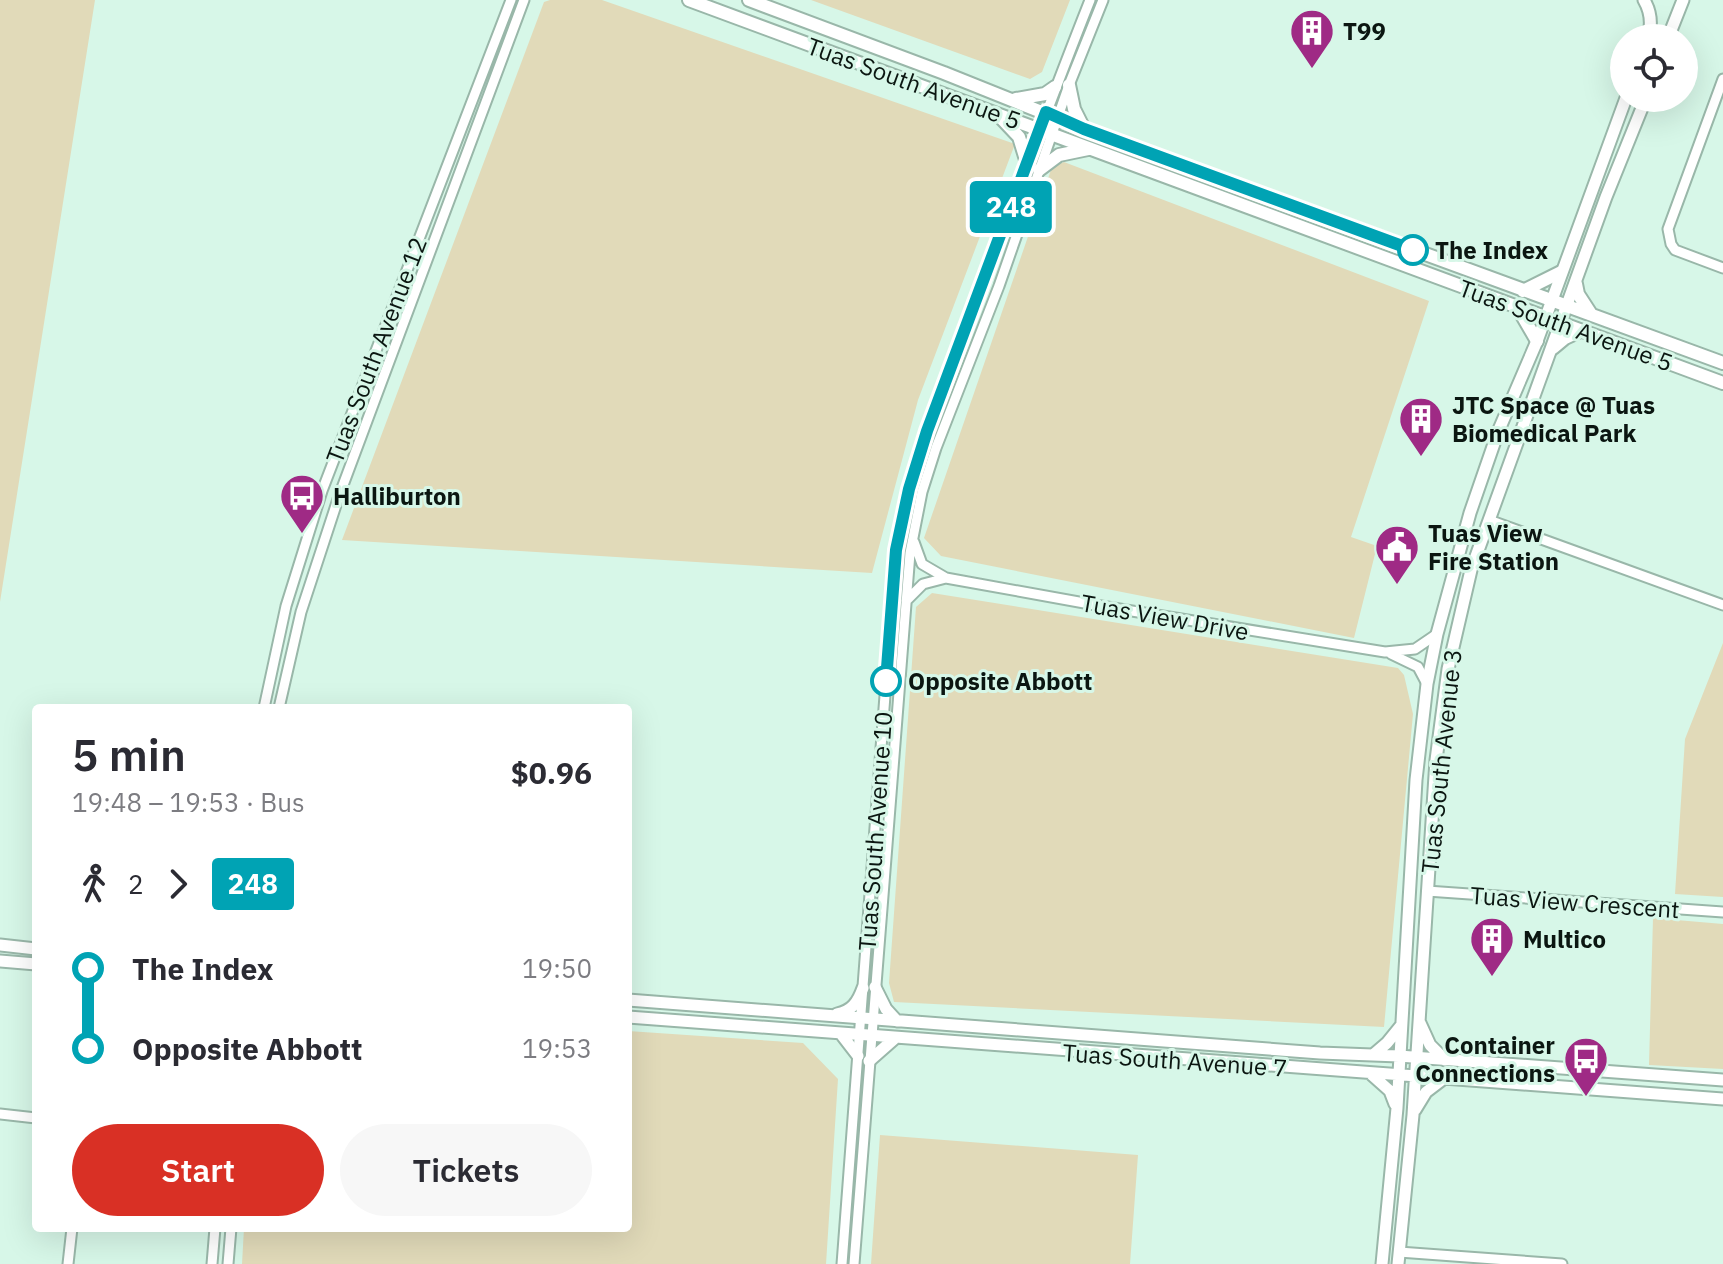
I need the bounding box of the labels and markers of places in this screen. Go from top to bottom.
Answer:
building icon: T99 [1288,7,1336,70]
place label: T99 [1343,15,1386,47]
place label: The Index [1435,234,1549,266]
marker: The Index [1398,235,1428,265]
place label: JTC Space @ Tuas Biomedical Park [1452,389,1655,449]
building icon: JTC Space @ Tuas Biomedical Park [1397,395,1445,458]
bus stop icon: Halliburton [278,472,326,535]
place label: Halliburton [333,480,461,512]
place label: Tuas View Fire Station [1428,517,1559,577]
public building icon: Tuas View Fire Station [1373,523,1421,586]
place label: Opposite Abbott [908,665,1092,697]
marker: Opposite Abbott [871,666,901,696]
building icon: Multico [1468,915,1516,978]
place label: Multico [1523,923,1606,955]
place label: Container Connections [1415,1029,1555,1089]
bus stop icon: Container Connections [1562,1035,1610,1098]

